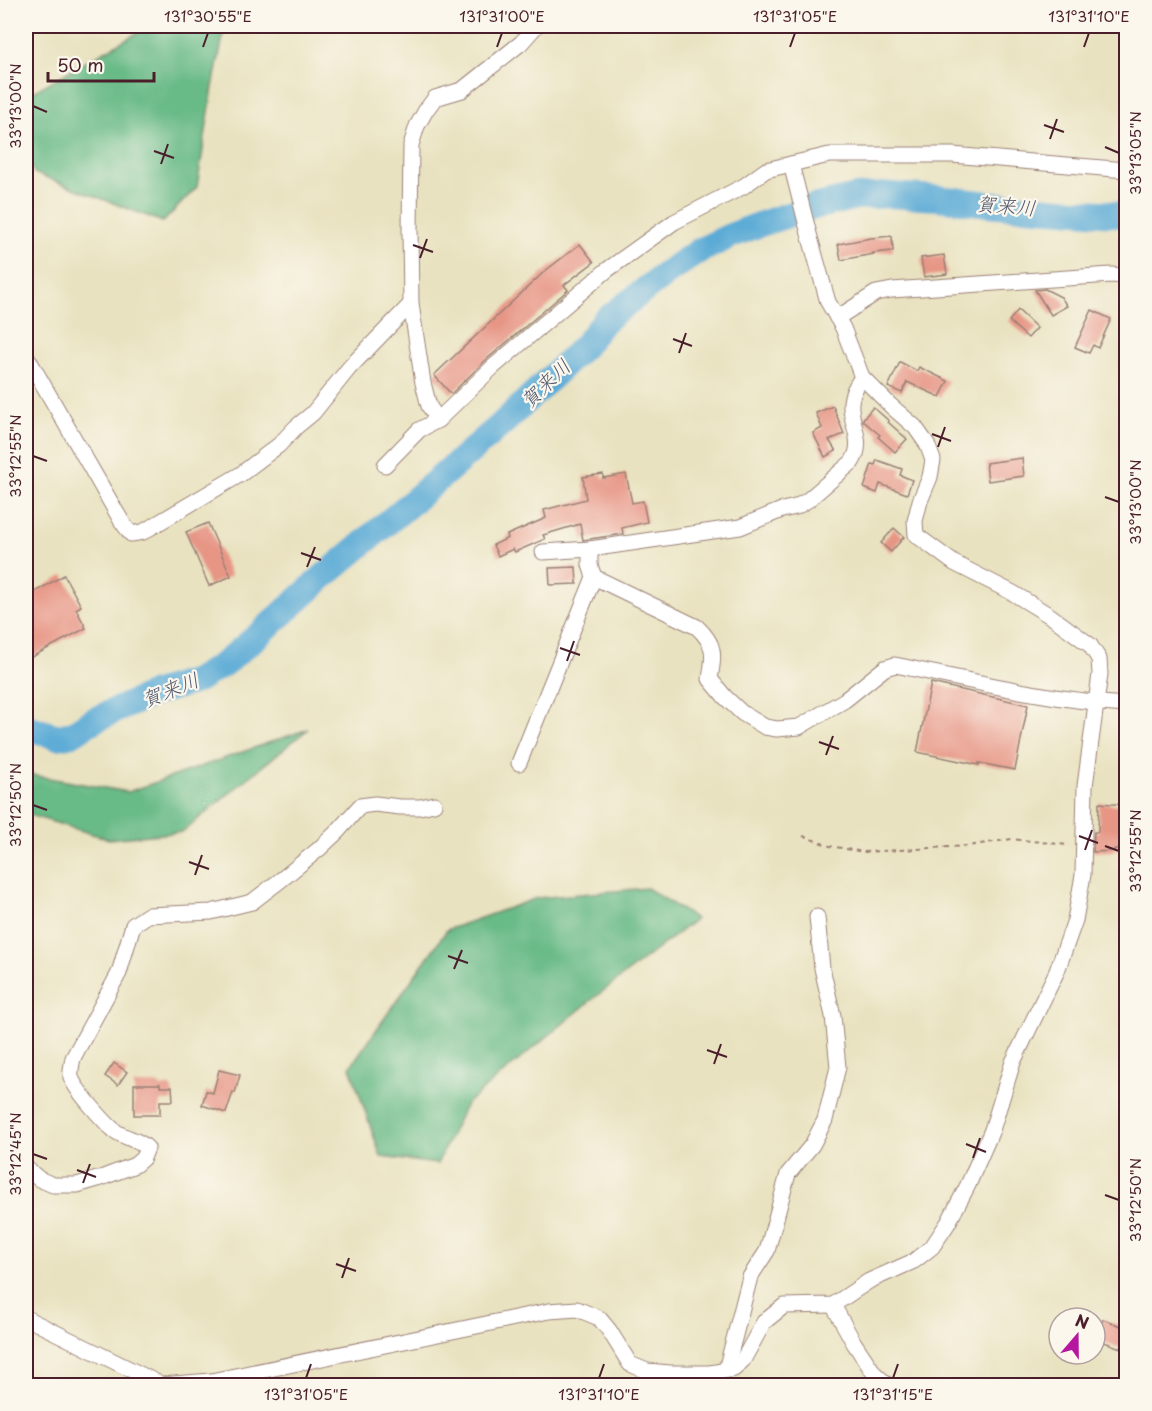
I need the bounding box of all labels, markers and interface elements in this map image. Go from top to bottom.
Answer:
text: 131°30'55"E [164,4,252,27]
text: 131°31'00"E [459,4,545,27]
text: 131°31'05"E [753,4,837,27]
text: 131°31'10"E [1048,4,1130,27]
scale bar [48,45,154,83]
text: 50 m [57,51,104,78]
text: 33°13'00"N [3,63,26,149]
text: 33°13'05"N [1123,111,1146,195]
water label: 賀来川 [975,187,1037,223]
water label: 賀来川 [513,351,577,415]
text: 33°12'55"N [3,414,26,498]
text: 33°13'00"N [1123,459,1146,545]
water label: 賀来川 [137,664,203,714]
text: 33°12'50"N [3,763,26,847]
text: 33°12'55"N [1123,809,1146,893]
text: 33°12'45"N [3,1112,26,1196]
text: 33°12'50"N [1123,1158,1146,1242]
north arrow [1047,1306,1107,1366]
text: N [1072,1308,1093,1334]
text: 131°31'05"E [264,1382,348,1405]
text: 131°31'10"E [558,1382,640,1405]
text: 131°31'15"E [853,1382,933,1405]

